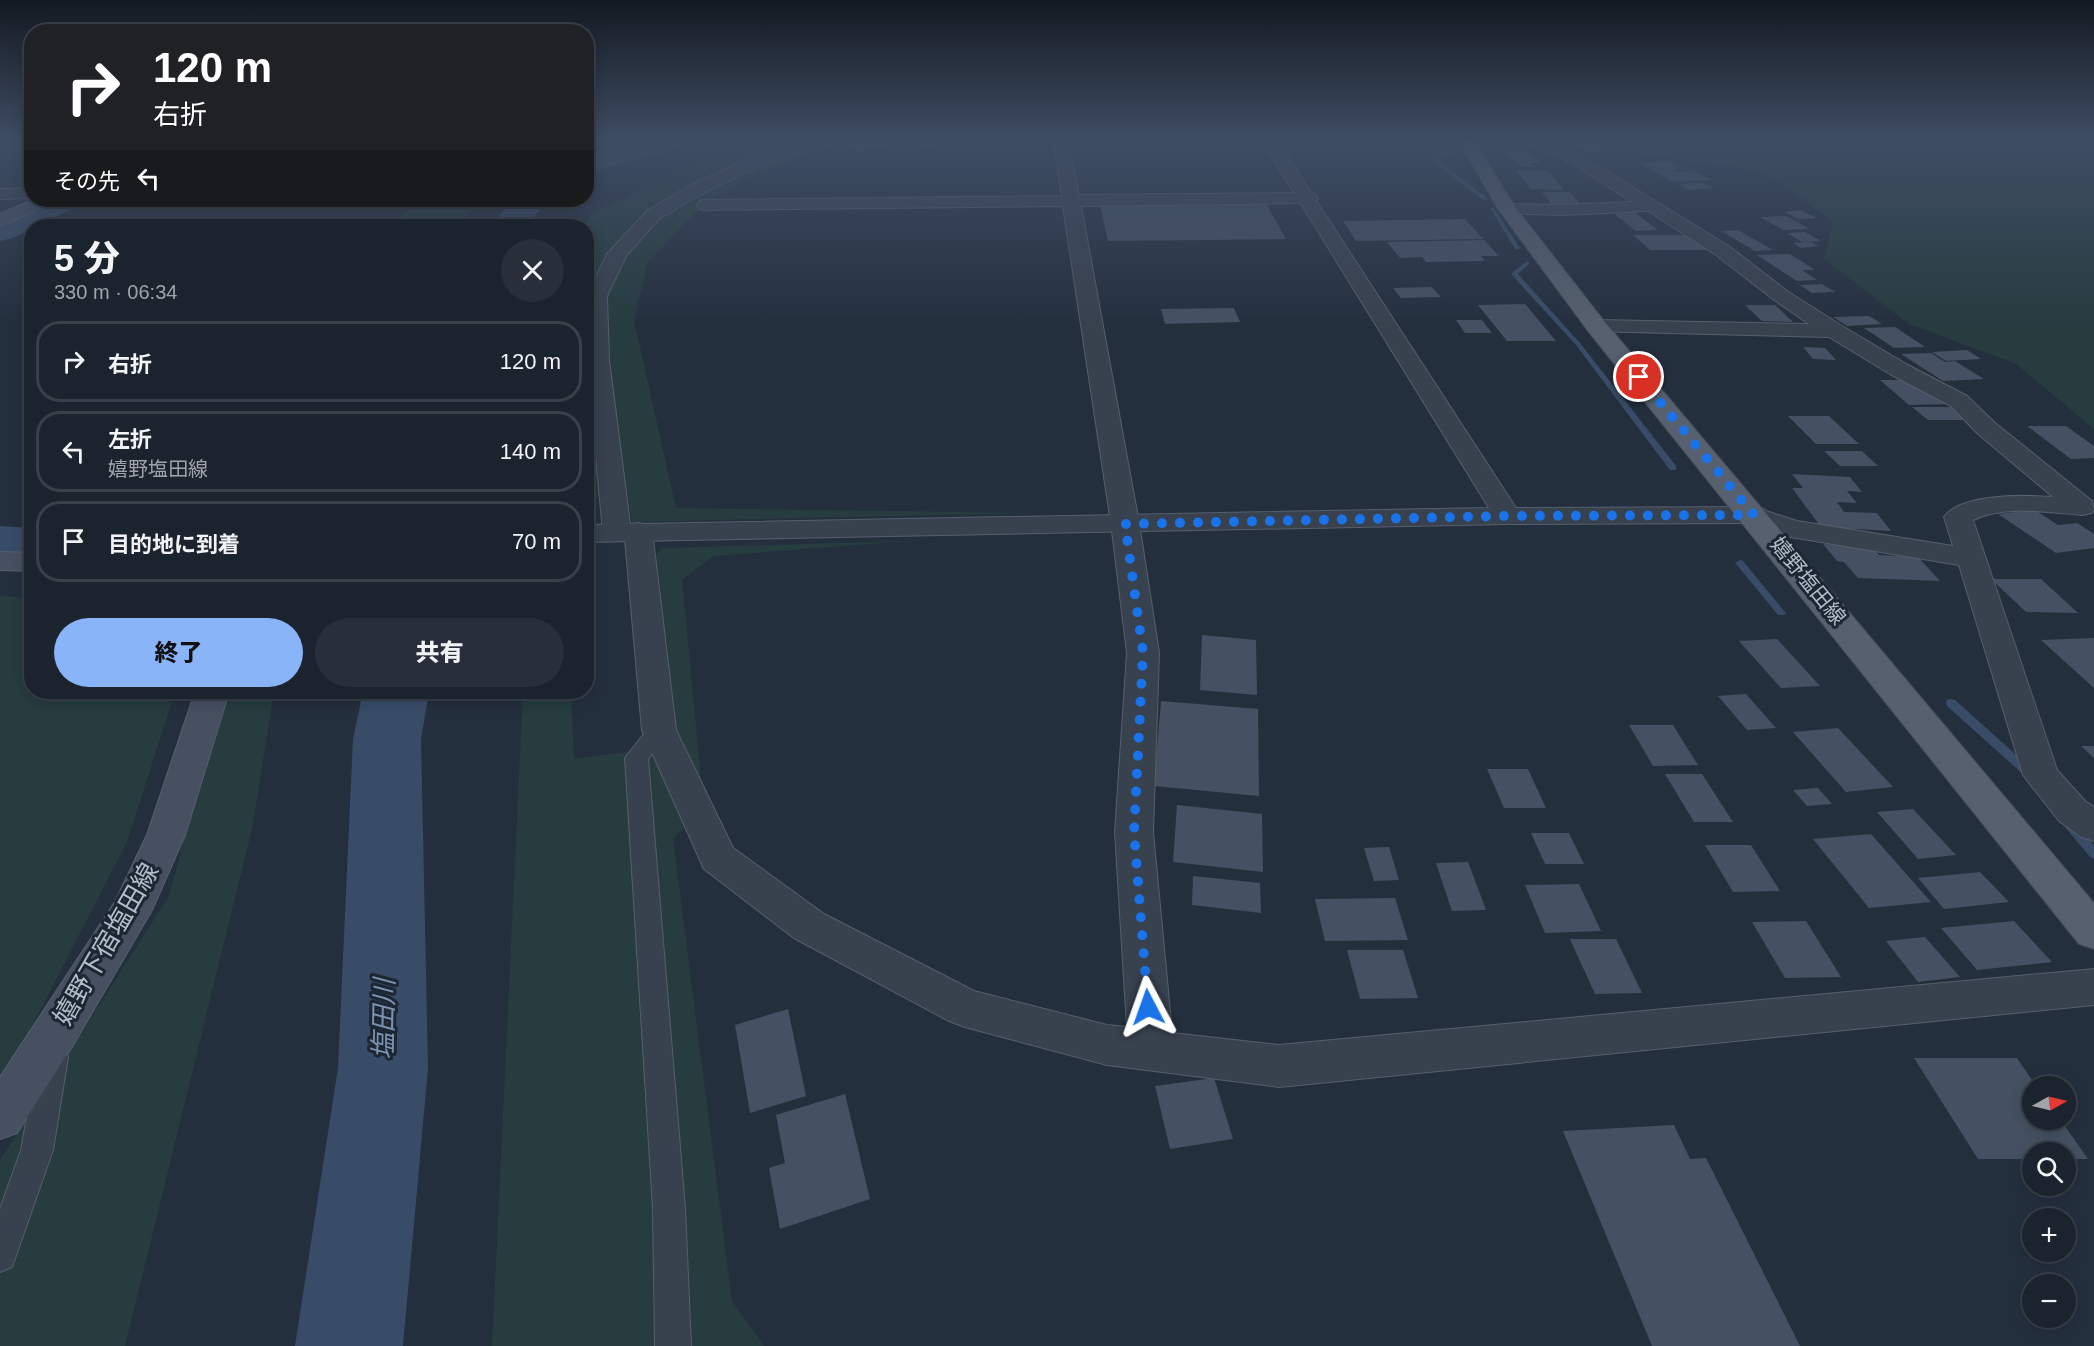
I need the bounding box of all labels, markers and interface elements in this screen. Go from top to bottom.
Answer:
text: 120 m [153,44,272,91]
icon: right [54,48,132,126]
text: 右折 [153,100,207,130]
icon: left [132,162,165,195]
text: その先 [54,169,120,194]
text: 5 分 [54,238,120,279]
button: close [501,239,564,302]
text: 330 m · 06:34 [54,281,177,303]
icon: right [57,345,90,378]
text: 120 m [500,349,561,374]
pin [1613,351,1664,402]
text: 右折 [108,352,152,377]
icon: arrive [1622,360,1655,393]
text: 左折 [108,427,152,452]
icon: left [57,435,90,468]
text: 140 m [500,439,561,464]
text: 嬉野塩田線 [108,458,208,480]
icon: arrive [57,525,90,558]
text: 70 m [512,529,561,554]
text: 目的地に到着 [108,532,240,557]
street label: 嬉野塩田線 [1766,533,1850,629]
button: 終了 [54,618,303,687]
button: 共有 [315,618,564,687]
street label: 嬉野下宿塩田線 [48,858,164,1030]
water label: 塩田川 [368,975,400,1060]
position arrow [1116,975,1180,1039]
north arrow [2022,1076,2076,1130]
map controls [2022,1076,2076,1328]
button: search [2022,1142,2076,1196]
button: + [2022,1208,2076,1262]
button: − [2022,1274,2076,1328]

